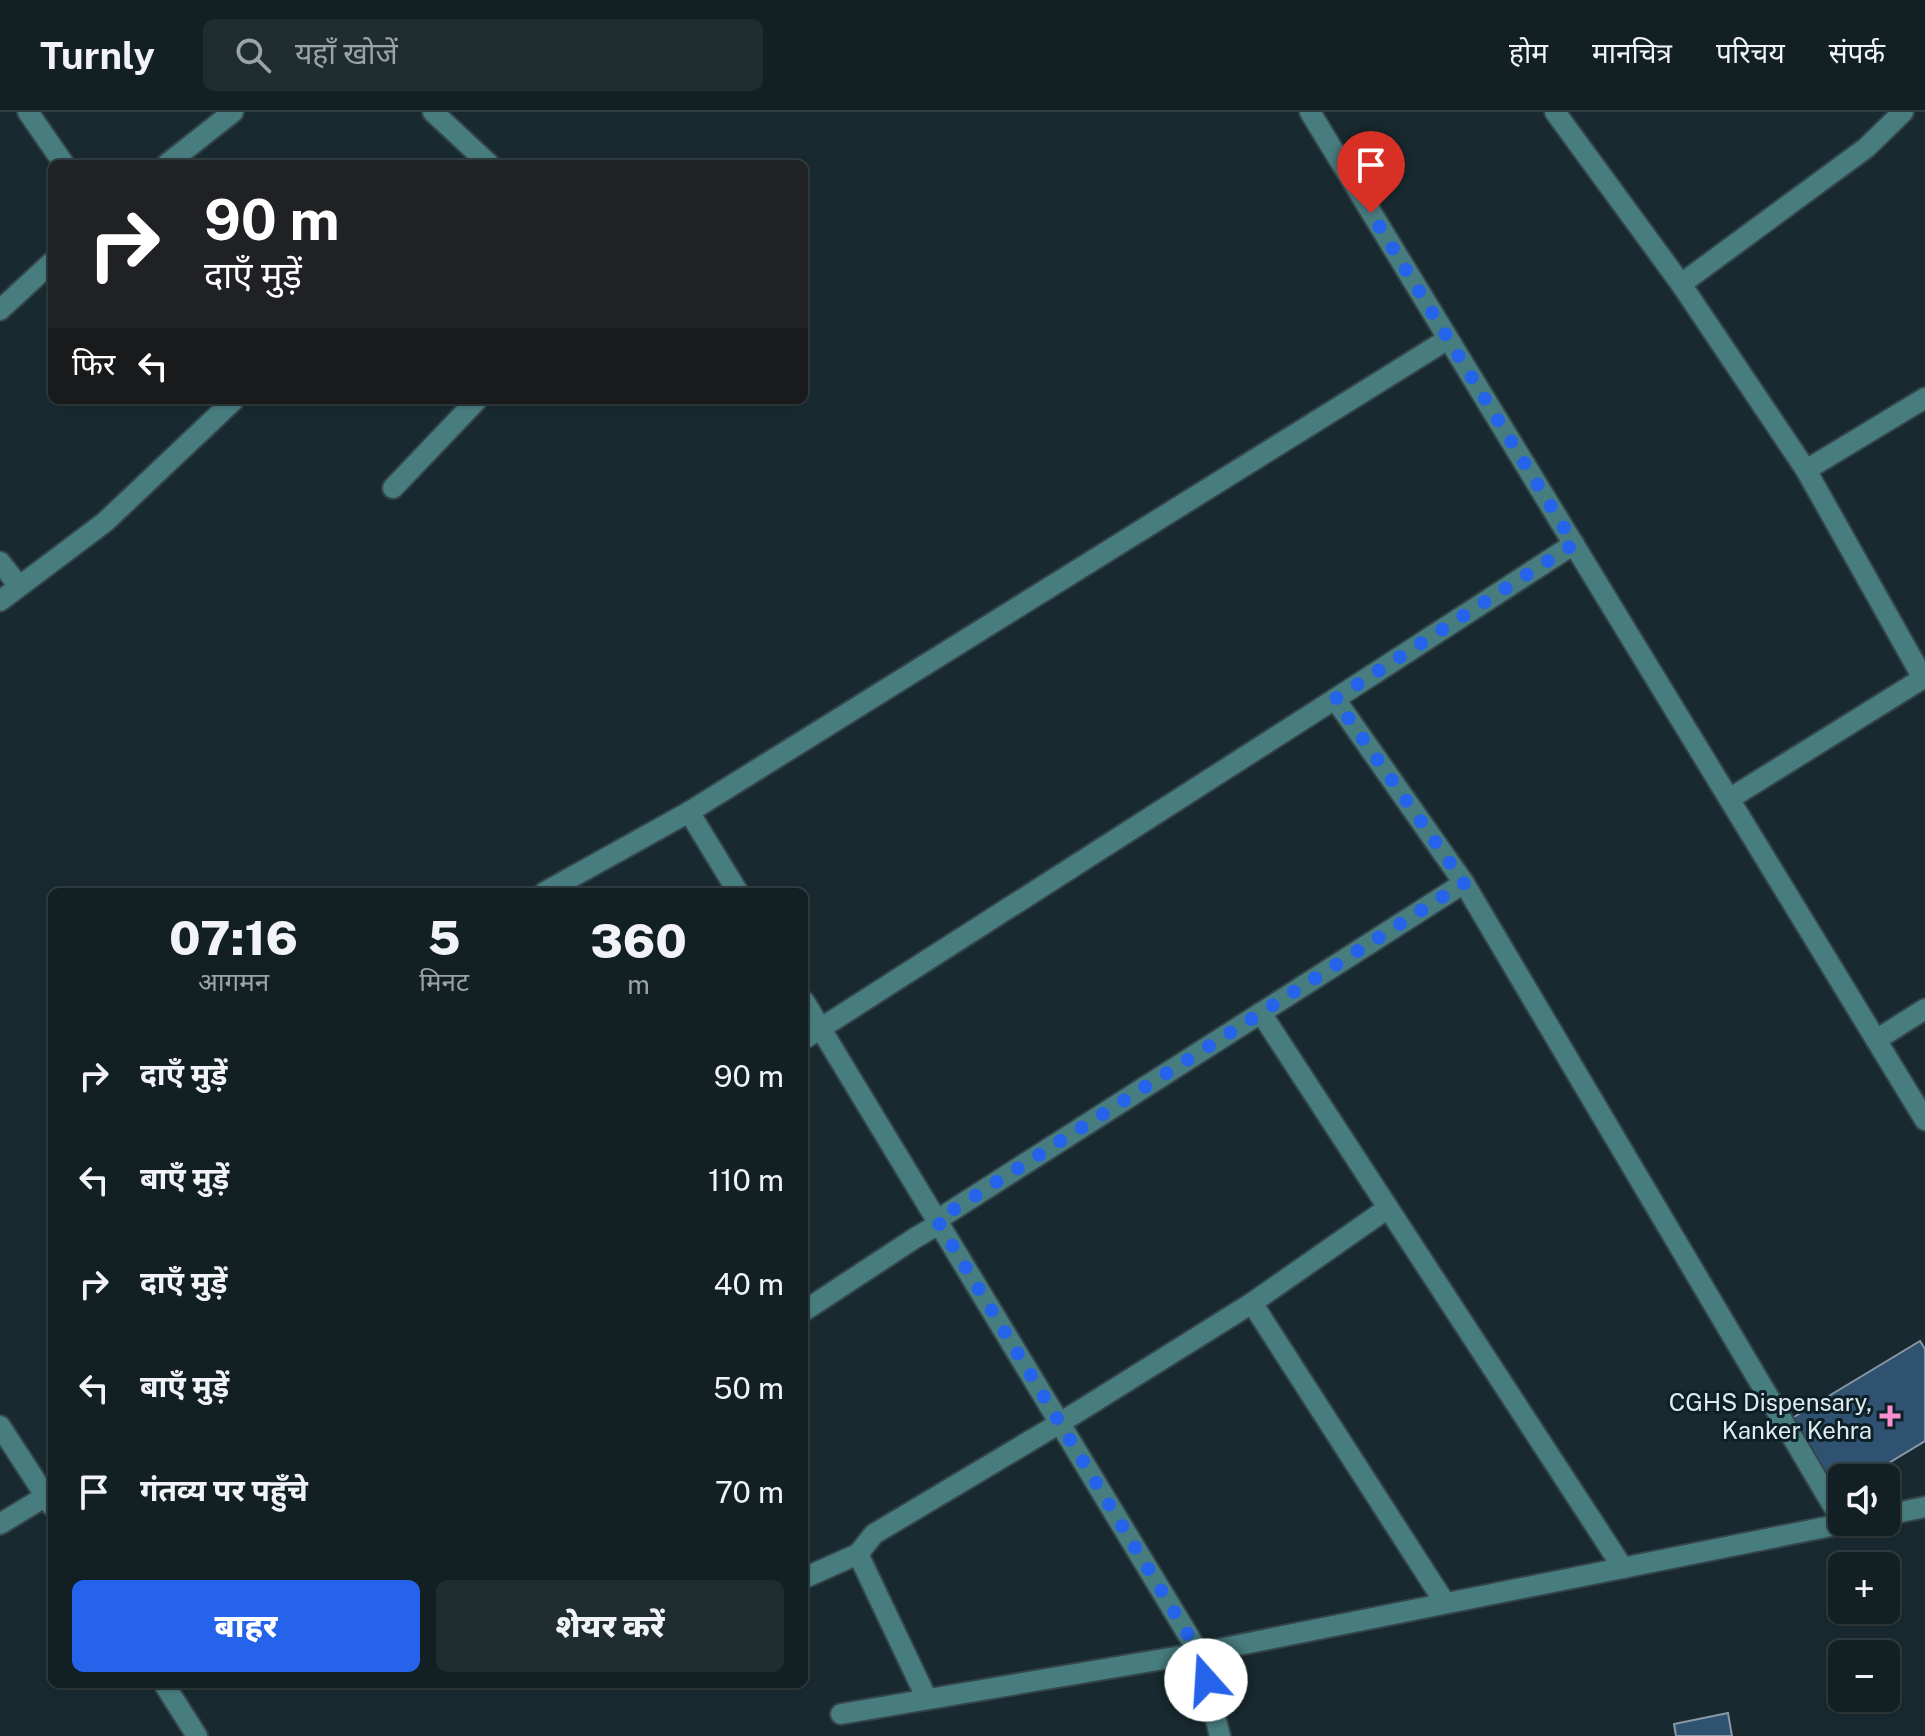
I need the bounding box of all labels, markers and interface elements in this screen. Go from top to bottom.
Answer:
search box [203,19,763,91]
text: Turnly [40,33,155,78]
icon: search [231,33,275,77]
text: यहाँ खोजें [295,35,398,71]
text: होम [1509,36,1548,69]
text: मानचित्र [1592,36,1672,69]
text: परिचय [1716,36,1785,69]
text: संपर्क [1829,36,1885,69]
pin [1337,131,1405,213]
icon: arrive [1349,143,1393,187]
text: 90 m [204,187,340,253]
icon: right [72,192,176,296]
text: दाएँ मुड़ें [204,254,302,296]
icon: left [131,344,175,388]
text: फिर [72,346,115,382]
text: 07:16 [169,909,298,966]
text: 5 [428,909,461,966]
text: 360 [590,912,687,969]
text: आगमन [198,966,269,997]
text: मिनट [419,966,469,997]
text: m [627,969,650,1000]
icon: right [72,1054,116,1098]
text: दाएँ मुड़ें [140,1056,227,1092]
text: 90 m [714,1058,784,1094]
icon: left [72,1158,116,1202]
text: बाएँ मुड़ें [140,1160,229,1196]
text: 110 m [708,1162,784,1198]
icon: right [72,1262,116,1306]
text: दाएँ मुड़ें [140,1264,227,1300]
text: 40 m [714,1266,784,1302]
icon: left [72,1366,116,1410]
text: बाएँ मुड़ें [140,1368,229,1404]
text: 50 m [713,1370,784,1406]
place label: CGHS Dispensary, Kanker Kehra [1669,1388,1872,1444]
marker: CGHS Dispensary, Kanker Kehra [1879,1405,1901,1427]
map controls [1828,1464,1900,1712]
button: sound [1828,1464,1900,1536]
icon: arrive [72,1470,116,1514]
text: गंतव्य पर पहुँचे [140,1472,308,1508]
text: 70 m [715,1474,784,1510]
button: + [1828,1552,1900,1624]
button: बाहर [72,1580,420,1672]
button: शेयर करें [436,1580,784,1672]
position arrow [1164,1638,1248,1722]
button: − [1828,1640,1900,1712]

